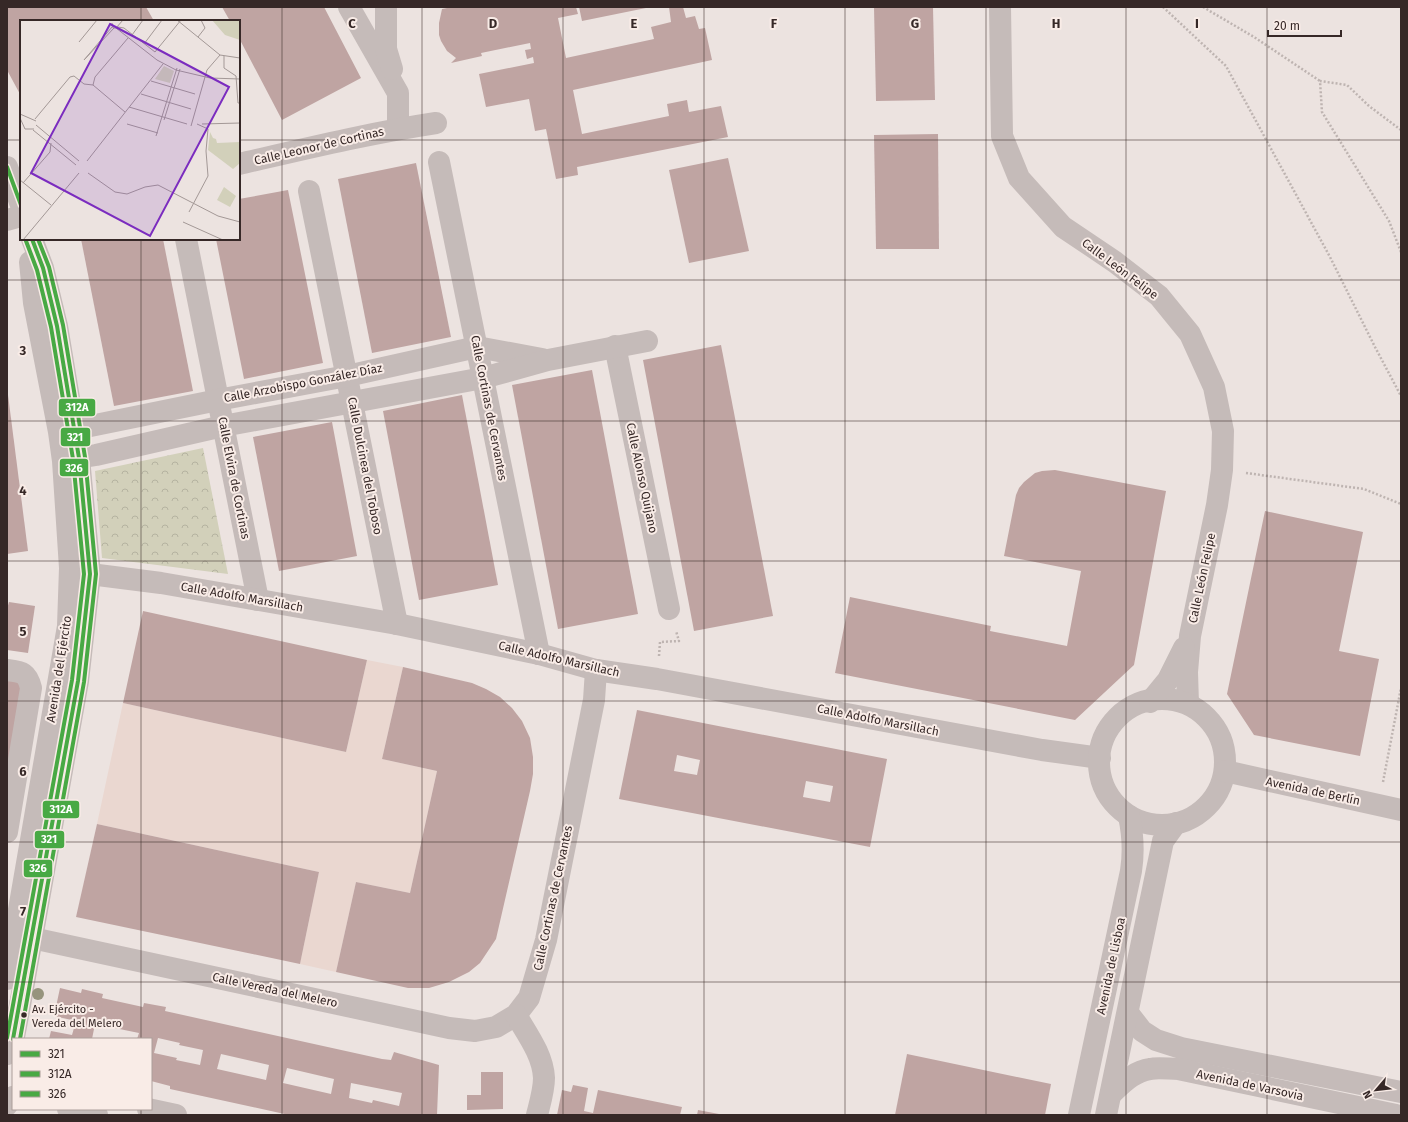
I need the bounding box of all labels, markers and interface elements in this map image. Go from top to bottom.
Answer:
scale bar [1268,12,1341,38]
text: C [348,16,356,31]
text: D [489,16,498,31]
text: E [631,16,638,31]
text: F [771,16,778,31]
text: G [911,16,919,31]
text: H [1052,16,1060,31]
text: I [1195,16,1199,31]
text: 20 m [1274,19,1300,33]
inset map [20,20,240,240]
street label: Calle Leonor de Cortinas [253,124,386,168]
street label: Calle León Felipe [1079,236,1161,302]
street label: Calle Cortinas de Cervantes [468,334,510,482]
text: 3 [19,343,27,358]
street label: Calle Arzobispo González Díaz [223,361,383,405]
street label: Calle Dulcinea del Toboso [345,396,385,536]
line badge: 312A [58,398,96,417]
text: 312A [65,401,89,414]
street label: Calle Elvira de Cortinas [215,416,253,541]
street label: Calle Alonso Quijano [623,422,661,534]
line badge: 321 [60,427,91,447]
text: 321 [66,431,83,444]
line badge: 326 [59,458,89,477]
text: 326 [64,462,83,475]
text: 4 [19,483,27,498]
street label: Calle León Felipe [1186,532,1218,624]
street label: Calle Adolfo Marsillach [180,579,304,615]
street label: Avenida del Ejército [44,615,74,723]
text: 5 [20,624,27,639]
street label: Calle Adolfo Marsillach [497,638,621,680]
street label: Calle Adolfo Marsillach [816,701,940,739]
text: 6 [19,764,27,779]
street label: Avenida de Berlín [1265,774,1361,808]
line badge: 312A [42,800,80,819]
text: 312A [49,803,73,816]
street label: Calle Cortinas de Cervantes [531,824,575,972]
line badge: 321 [34,830,65,849]
text: 321 [40,833,57,846]
line badge: 326 [23,859,53,878]
text: 326 [28,862,47,875]
text: 7 [20,904,26,919]
street label: Avenida de Lisboa [1094,916,1128,1016]
street label: Calle Vereda del Melero [211,970,339,1010]
place label: Av. Ejército - Vereda del Melero [32,1003,122,1030]
marker: Av. Ejército - Vereda del Melero [19,1010,29,1020]
legend [12,1038,152,1110]
text: 321 [48,1047,65,1061]
text: 312A [48,1067,72,1081]
street label: Avenida de Varsovia [1195,1067,1305,1103]
north arrow [1356,1070,1396,1110]
text: 326 [48,1087,66,1101]
text: N [1360,1088,1375,1101]

